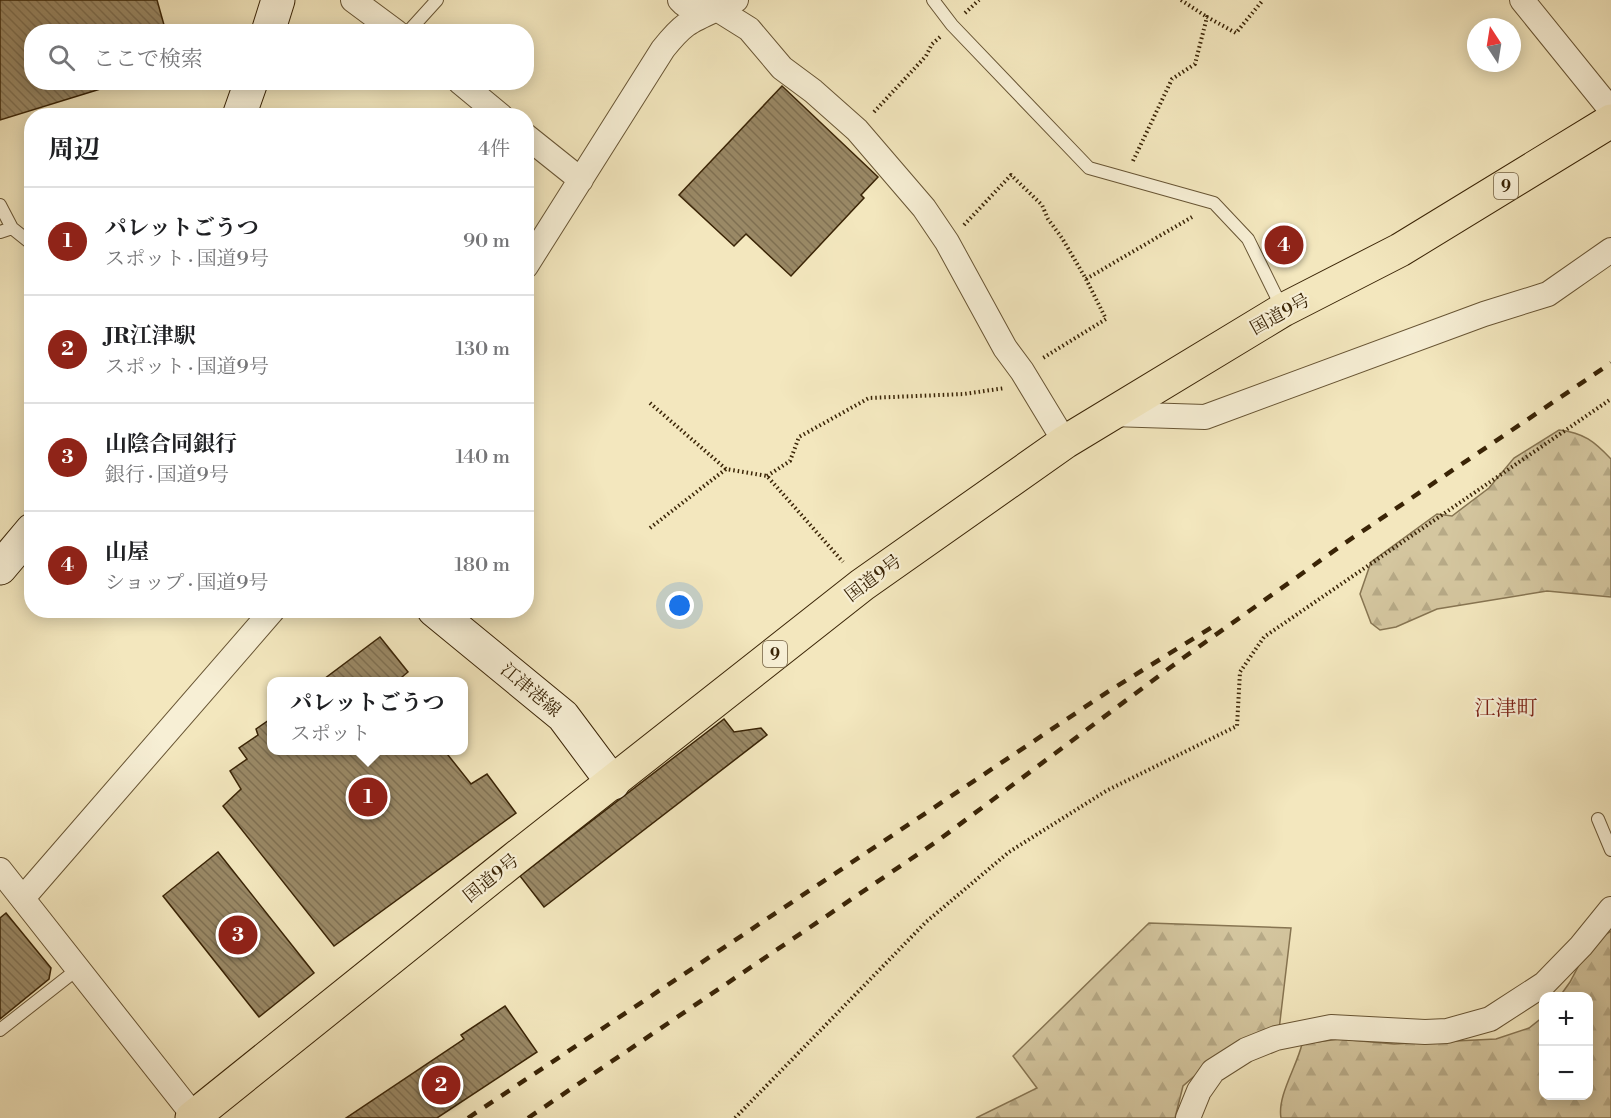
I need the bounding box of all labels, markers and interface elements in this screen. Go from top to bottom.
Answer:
north arrow [1467,18,1521,72]
search box [24,24,534,90]
icon: search [45,41,78,74]
text: ここで検索 [93,46,203,73]
text: 周辺 [48,134,100,166]
text: 4件 [478,137,510,162]
road number: 9 [1494,173,1518,199]
text: パレットごうつ [105,215,259,242]
pin: 4 [1264,222,1304,268]
text: 1 [63,229,72,254]
text: 90 m [463,229,510,254]
text: スポット · 国道9号 [105,247,269,272]
street label: 国道9号 [1246,289,1314,340]
text: JR江津駅 [105,323,196,350]
text: 2 [61,337,74,362]
text: 130 m [455,337,510,362]
text: スポット · 国道9号 [105,355,269,380]
text: 山陰合同銀行 [105,431,237,458]
text: 3 [61,445,74,470]
text: 140 m [455,445,510,470]
text: 銀行 · 国道9号 [105,463,229,488]
text: 山屋 [105,539,149,566]
street label: 国道9号 [840,550,906,607]
text: 4 [61,553,74,578]
text: 180 m [455,553,510,578]
text: ショップ · 国道9号 [105,571,268,596]
your location [665,591,694,620]
road number: 9 [763,641,787,667]
street label: 江津港線 [496,658,566,722]
popup [267,677,468,755]
text: パレットごうつ [291,690,444,717]
district label: 江津町 [1475,696,1538,722]
text: スポット [291,722,371,747]
pin: 1 [348,774,388,820]
street label: 国道9号 [459,849,524,908]
pin: 3 [218,912,258,958]
map controls [1539,992,1593,1100]
button: + [1539,992,1593,1046]
button: − [1539,1046,1593,1100]
pin: 2 [422,1062,460,1108]

